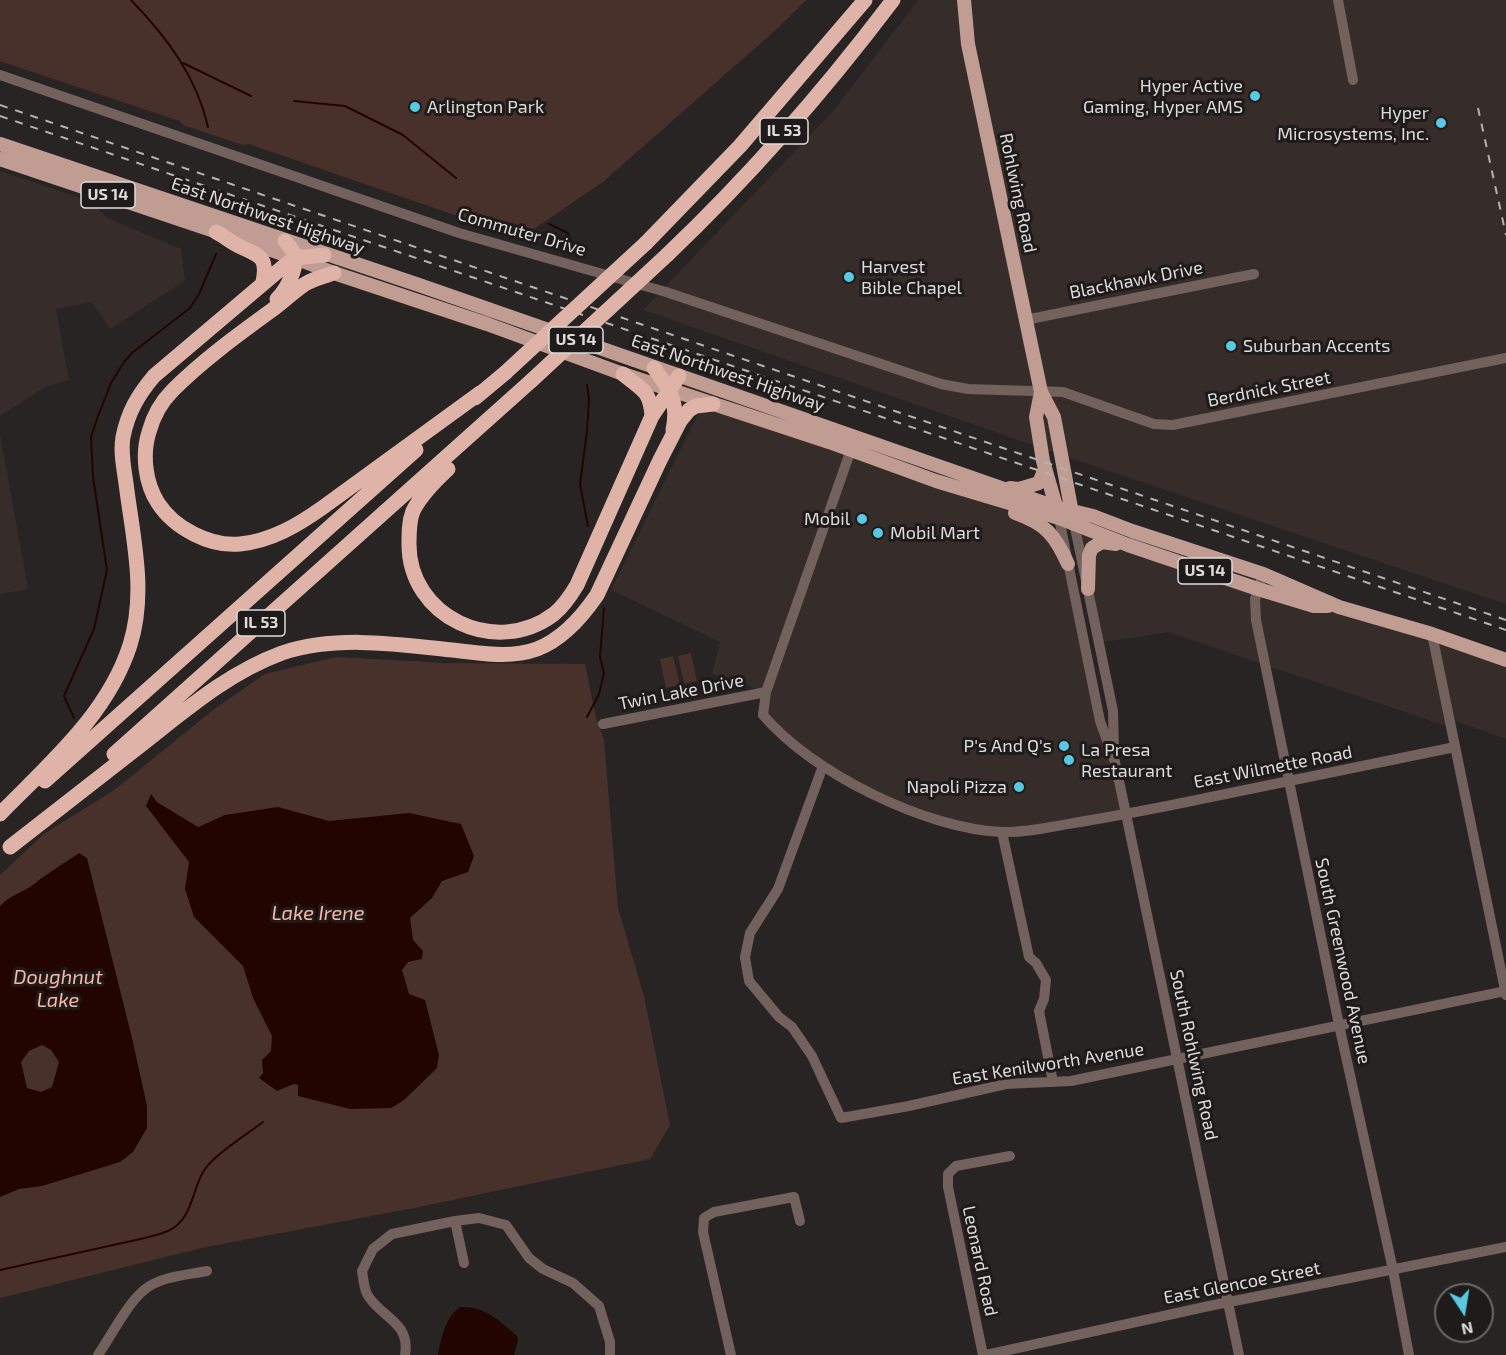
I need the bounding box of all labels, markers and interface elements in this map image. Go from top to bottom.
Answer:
place label: Hyper Active Gaming, Hyper AMS [1083,75,1243,118]
marker: Hyper Active Gaming, Hyper AMS [1248,89,1262,103]
place label: Arlington Park [427,96,544,118]
marker: Arlington Park [408,100,422,114]
place label: Hyper Microsystems, Inc. [1277,102,1429,144]
marker: Hyper Microsystems, Inc. [1434,116,1448,130]
road number: IL 53 [760,118,808,144]
street label: Rohlwing Road [995,131,1041,255]
street label: East Northwest Highway [168,173,368,259]
road number: US 14 [81,182,135,208]
street label: Commuter Drive [455,203,589,261]
place label: Harvest Bible Chapel [861,256,962,298]
street label: Blackhawk Drive [1067,256,1205,304]
marker: Harvest Bible Chapel [842,270,856,284]
road number: US 14 [549,327,603,353]
street label: East Northwest Highway [628,330,828,416]
place label: Suburban Accents [1243,335,1390,357]
marker: Suburban Accents [1224,339,1238,353]
street label: Berdnick Street [1206,366,1332,412]
place label: Mobil [804,508,850,530]
marker: Mobil [855,512,869,526]
place label: Mobil Mart [890,522,980,544]
marker: Mobil Mart [871,526,885,540]
road number: US 14 [1178,558,1232,584]
road number: IL 53 [237,610,285,636]
street label: Twin Lake Drive [616,669,746,715]
place label: P's And Q's [964,735,1052,757]
marker: P's And Q's [1057,739,1071,753]
place label: La Presa Restaurant [1081,739,1172,782]
street label: East Wilmette Road [1192,741,1354,793]
marker: La Presa Restaurant [1062,753,1076,767]
place label: Napoli Pizza [907,776,1007,798]
marker: Napoli Pizza [1012,780,1026,794]
street label: South Greenwood Avenue [1311,856,1375,1066]
water label: Lake Irene [271,901,365,925]
water label: Doughnut Lake [13,965,103,1012]
street label: South Rohlwing Road [1165,968,1223,1142]
street label: East Kenilworth Avenue [951,1038,1145,1090]
street label: Leonard Road [958,1204,1002,1318]
street label: East Glencoe Street [1162,1257,1322,1309]
north arrow [1434,1283,1494,1343]
text: N [1460,1319,1475,1340]

